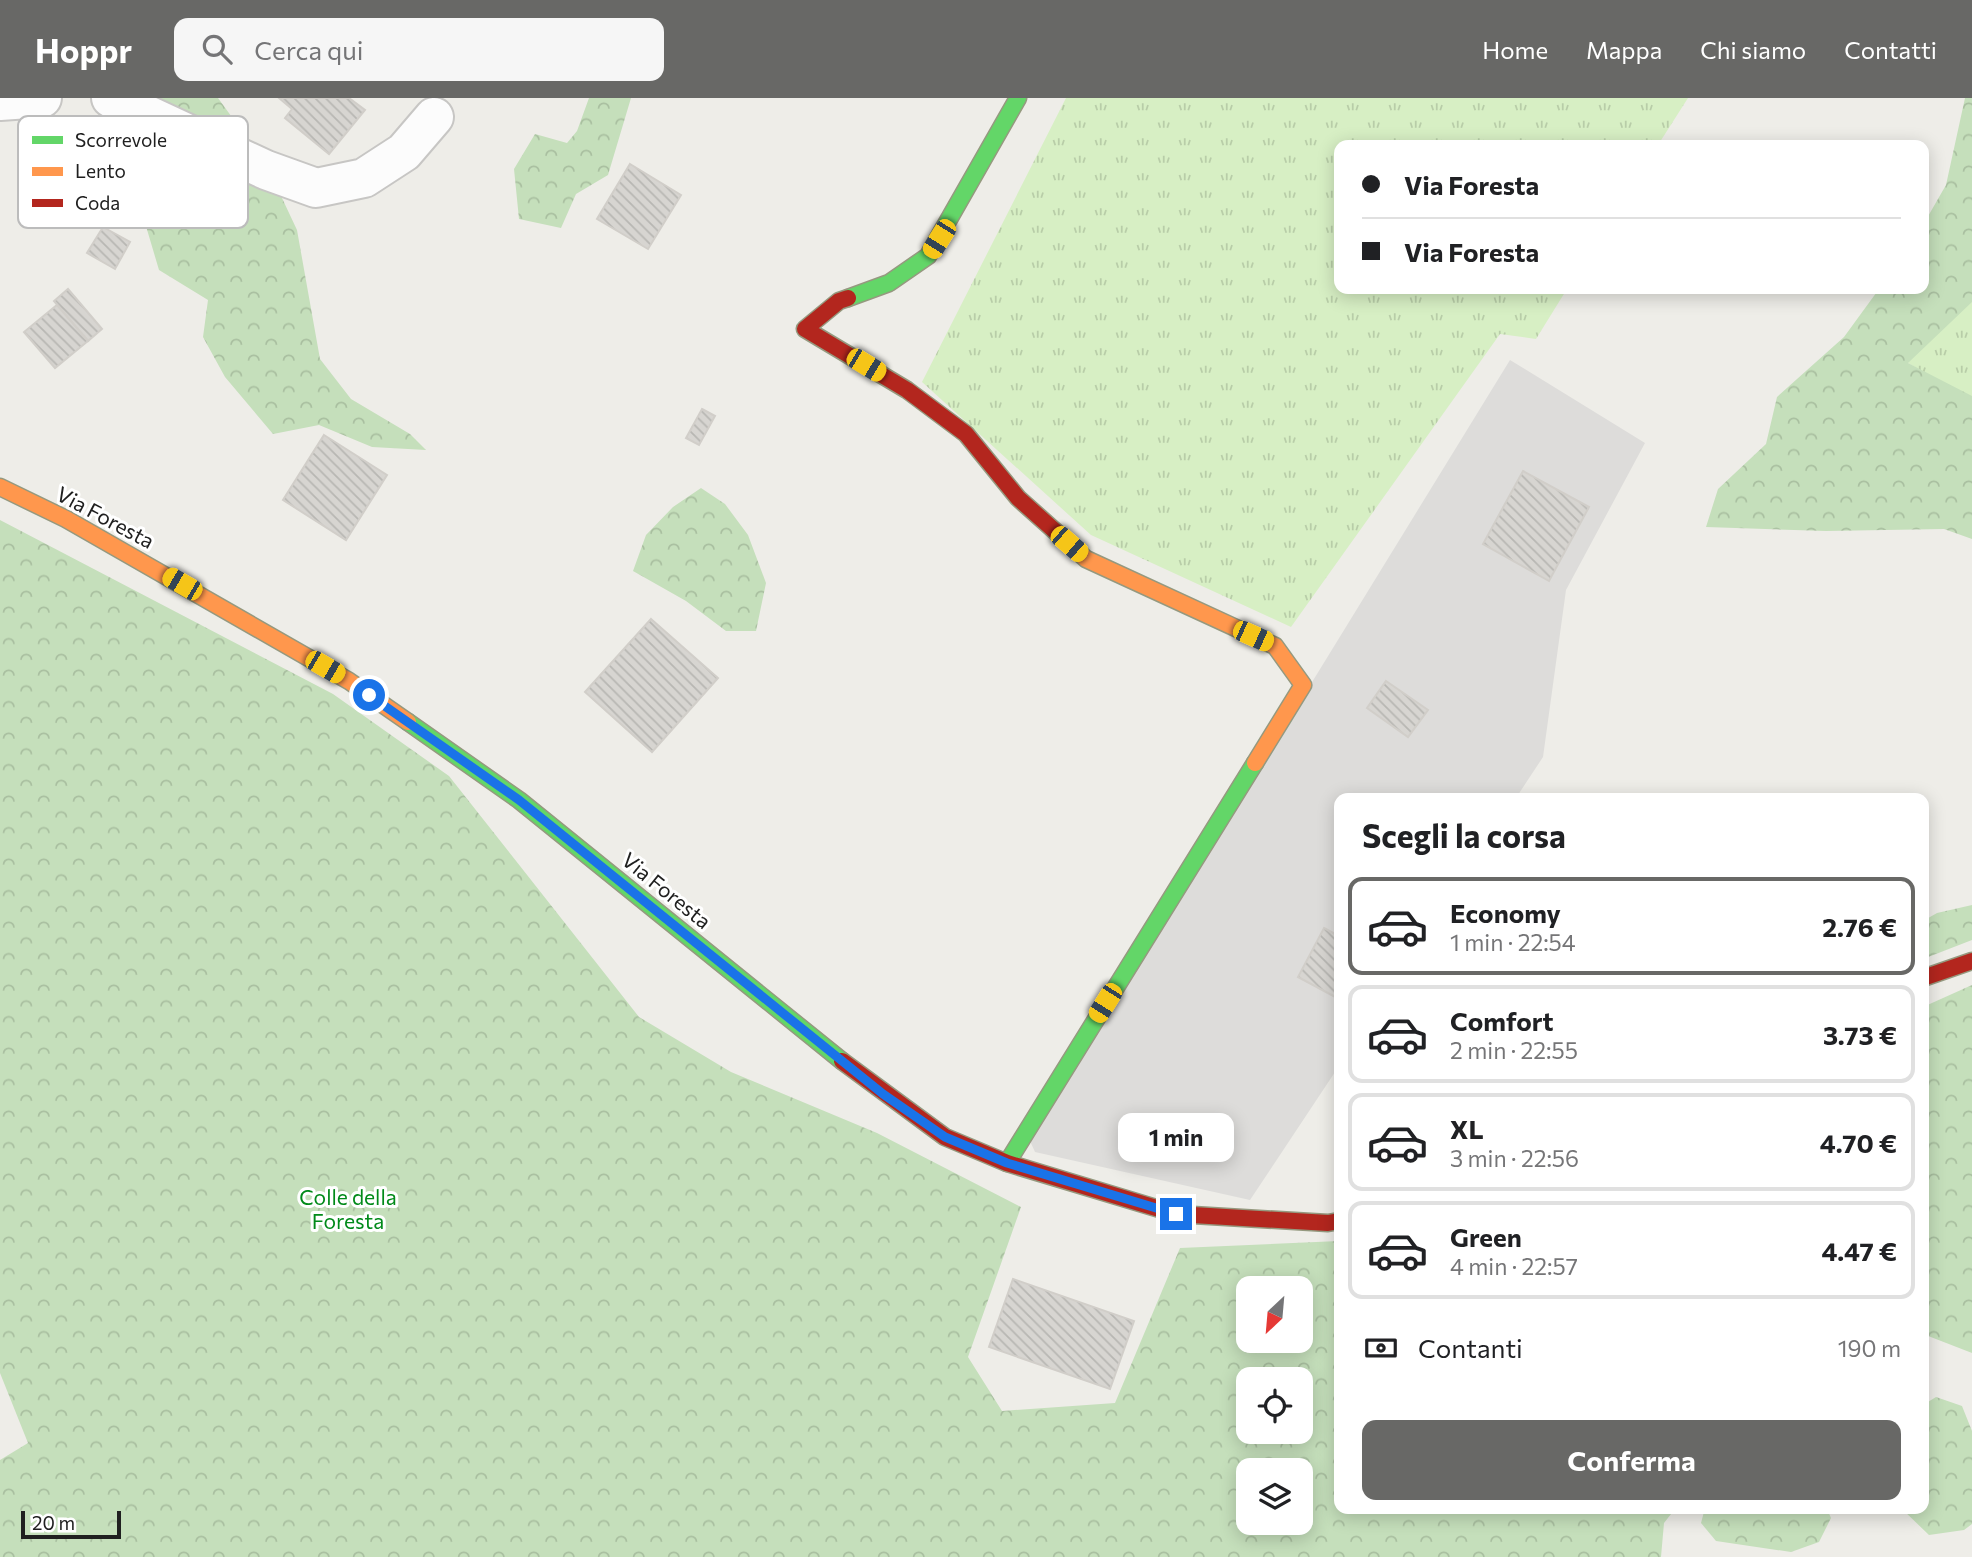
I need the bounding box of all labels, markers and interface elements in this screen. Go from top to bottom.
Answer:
search box [174,18,664,81]
text: Hoppr [35,29,132,70]
icon: search [198,30,236,68]
text: Cerca qui [254,34,363,65]
text: Home [1482,35,1548,64]
text: Mappa [1586,35,1662,64]
text: Chi siamo [1700,35,1806,64]
text: Contatti [1844,35,1937,64]
legend [18,116,248,228]
text: Scorrevole [75,128,167,151]
text: Lento [75,159,126,182]
text: Via Foresta [1404,169,1539,200]
text: Coda [75,191,120,214]
car [919,216,960,262]
text: Via Foresta [1404,236,1539,267]
car [843,345,890,385]
street label: Via Foresta [53,480,159,553]
car [1047,522,1092,566]
car [159,564,206,604]
car [1230,618,1277,654]
car [302,647,349,687]
route start [353,679,385,711]
text: Scegli la corsa [1362,815,1566,855]
street label: Via Foresta [617,846,716,933]
icon: car [1366,895,1429,958]
text: Economy [1450,897,1561,928]
text: 2.76 € [1822,911,1897,942]
text: 1 min · 22:54 [1450,928,1576,956]
car [1085,980,1126,1026]
icon: car [1366,1003,1429,1066]
text: Comfort [1450,1005,1553,1036]
text: 3.73 € [1823,1019,1897,1050]
text: 2 min · 22:55 [1450,1036,1578,1064]
icon: car [1366,1111,1429,1174]
callout: 1 min [1118,1112,1234,1162]
text: XL [1450,1113,1484,1144]
text: 1 min [1149,1123,1203,1151]
text: 4.70 € [1820,1127,1897,1158]
text: 3 min · 22:56 [1450,1144,1579,1172]
park label: Colle della Foresta [299,1184,397,1233]
route end [1160,1198,1192,1230]
icon: car [1366,1219,1429,1282]
text: Green [1450,1221,1522,1252]
text: 4.47 € [1821,1235,1897,1266]
text: 4 min · 22:57 [1450,1252,1578,1280]
north arrow [1236,1276,1312,1353]
map controls [1236,1276,1313,1535]
icon: cash [1362,1329,1400,1367]
text: Contanti [1418,1332,1523,1363]
text: 190 m [1838,1334,1901,1362]
button: locate [1236,1367,1313,1444]
button: Conferma [1362,1420,1901,1500]
button: layers [1236,1458,1313,1535]
scale bar [21,1508,121,1540]
text: 20 m [32,1511,75,1534]

